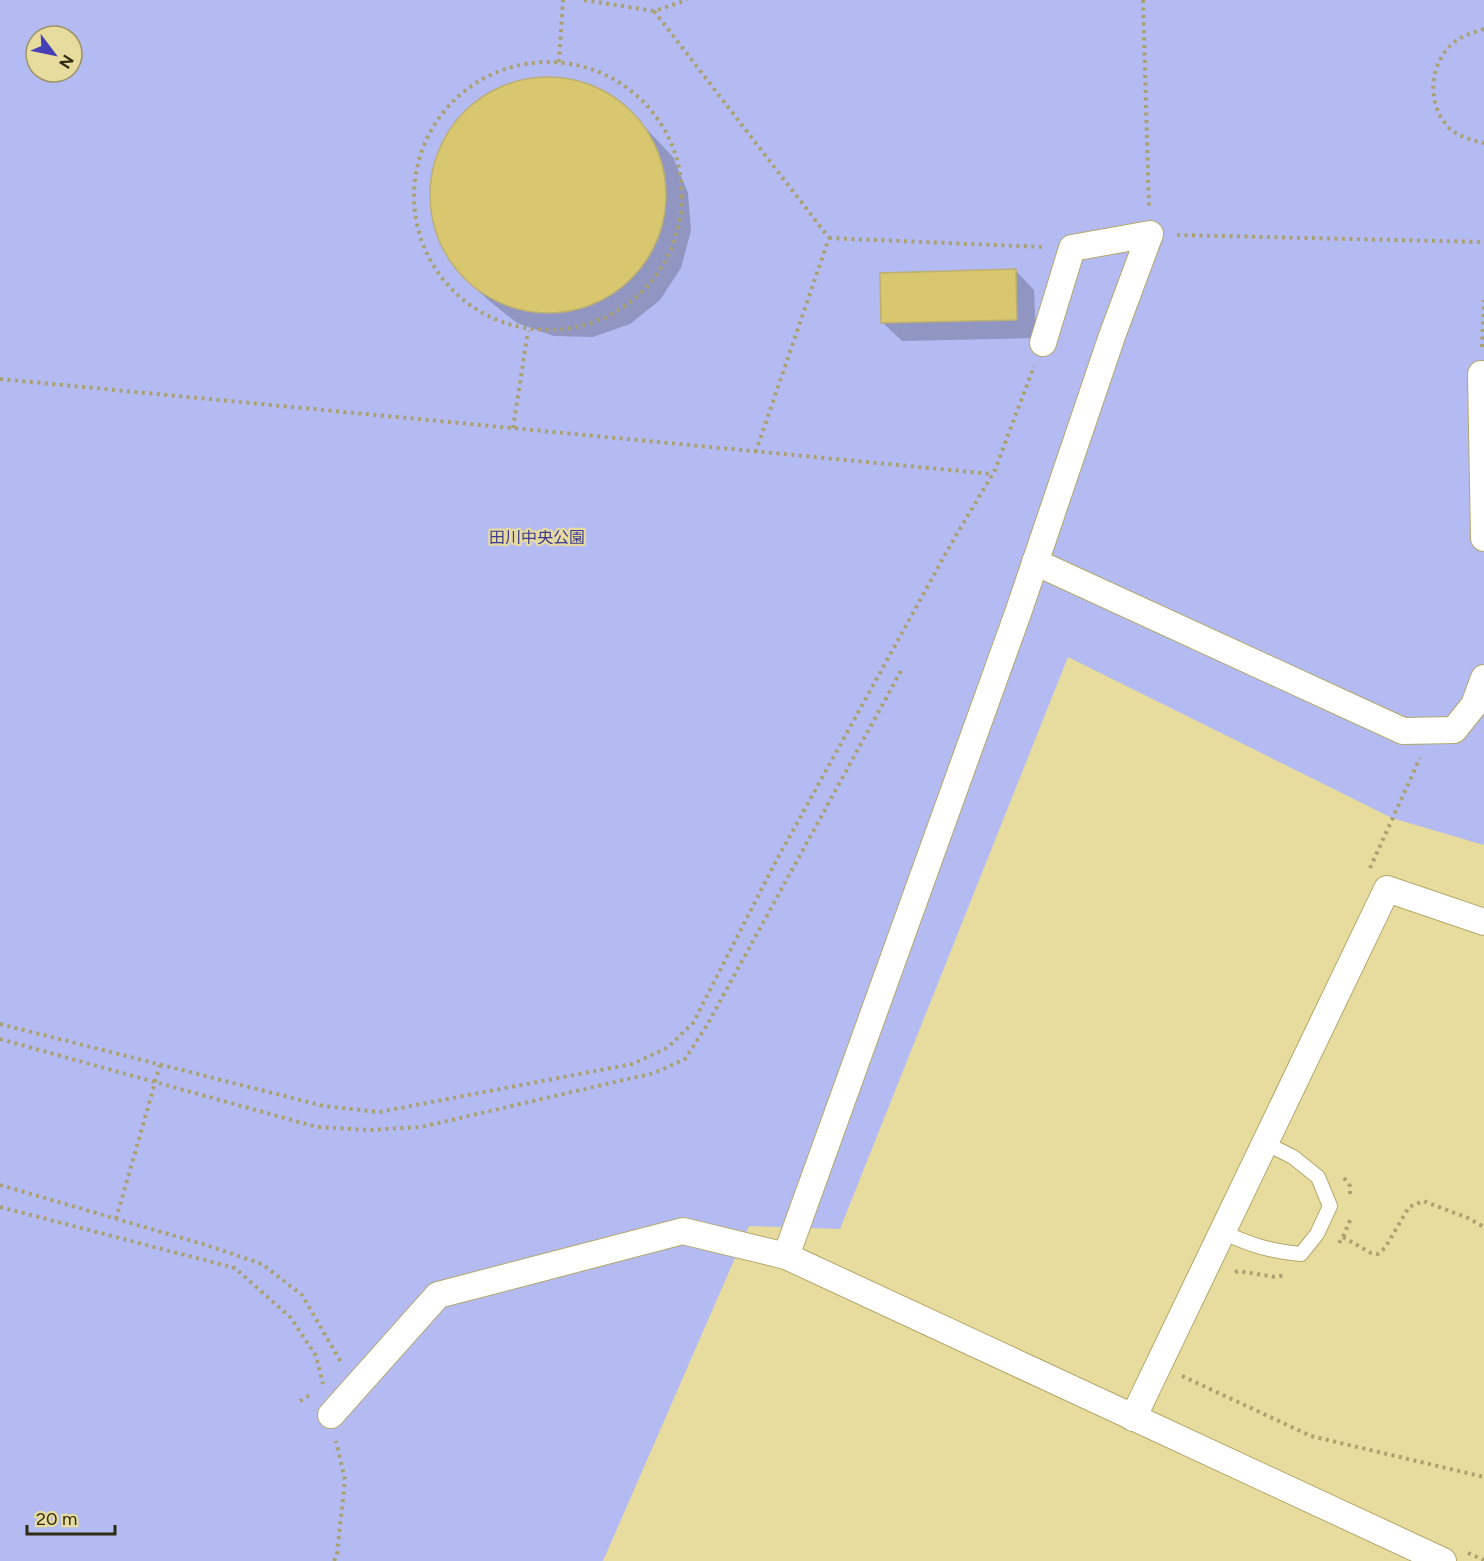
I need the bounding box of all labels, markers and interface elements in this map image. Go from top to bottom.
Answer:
north arrow [24,24,84,84]
text: N [55,51,78,72]
park label: 田川中央公園 [489,528,585,547]
scale bar [27,1498,116,1536]
text: 20 m [36,1508,77,1530]

